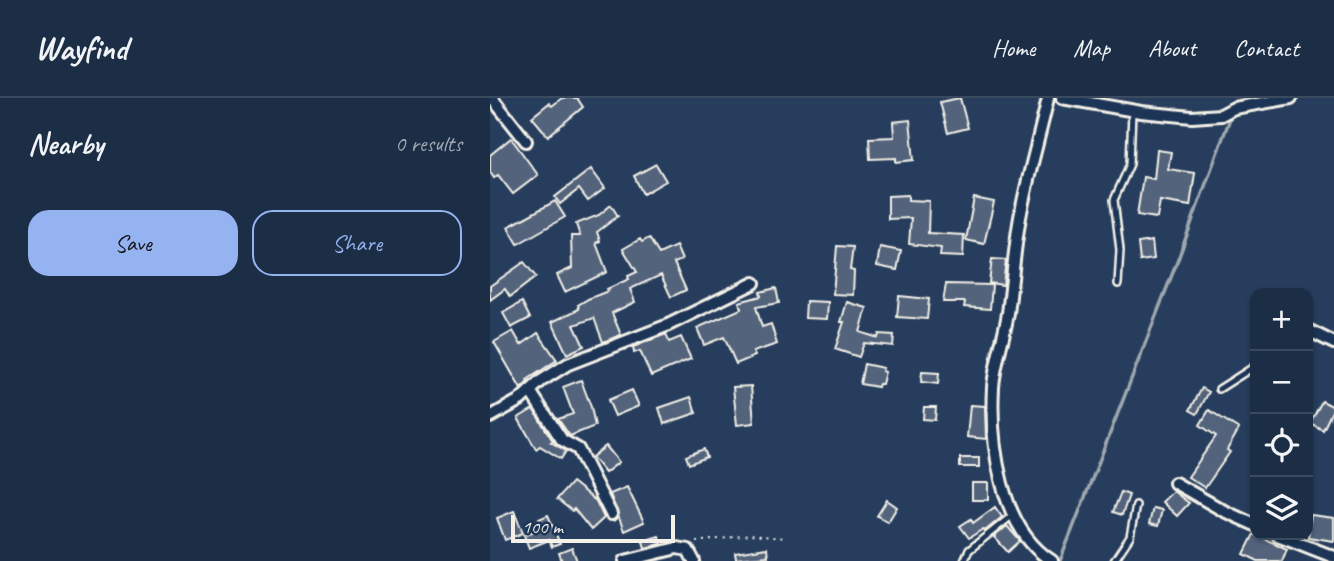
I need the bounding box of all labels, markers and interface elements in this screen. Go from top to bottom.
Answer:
text: Wayfind [35,27,128,69]
text: Home [992,33,1035,63]
text: Map [1073,33,1110,63]
text: About [1148,33,1196,63]
text: Contact [1234,33,1299,63]
text: Nearby [28,125,104,163]
text: 0 results [395,129,462,158]
button: Save [28,210,238,276]
button: Share [252,210,462,276]
map controls [1250,288,1313,540]
button: + [1250,288,1313,351]
button: − [1250,351,1313,414]
button: locate [1250,414,1313,477]
button: layers [1250,477,1313,540]
scale bar [511,512,676,544]
text: 100 m [522,515,563,539]

